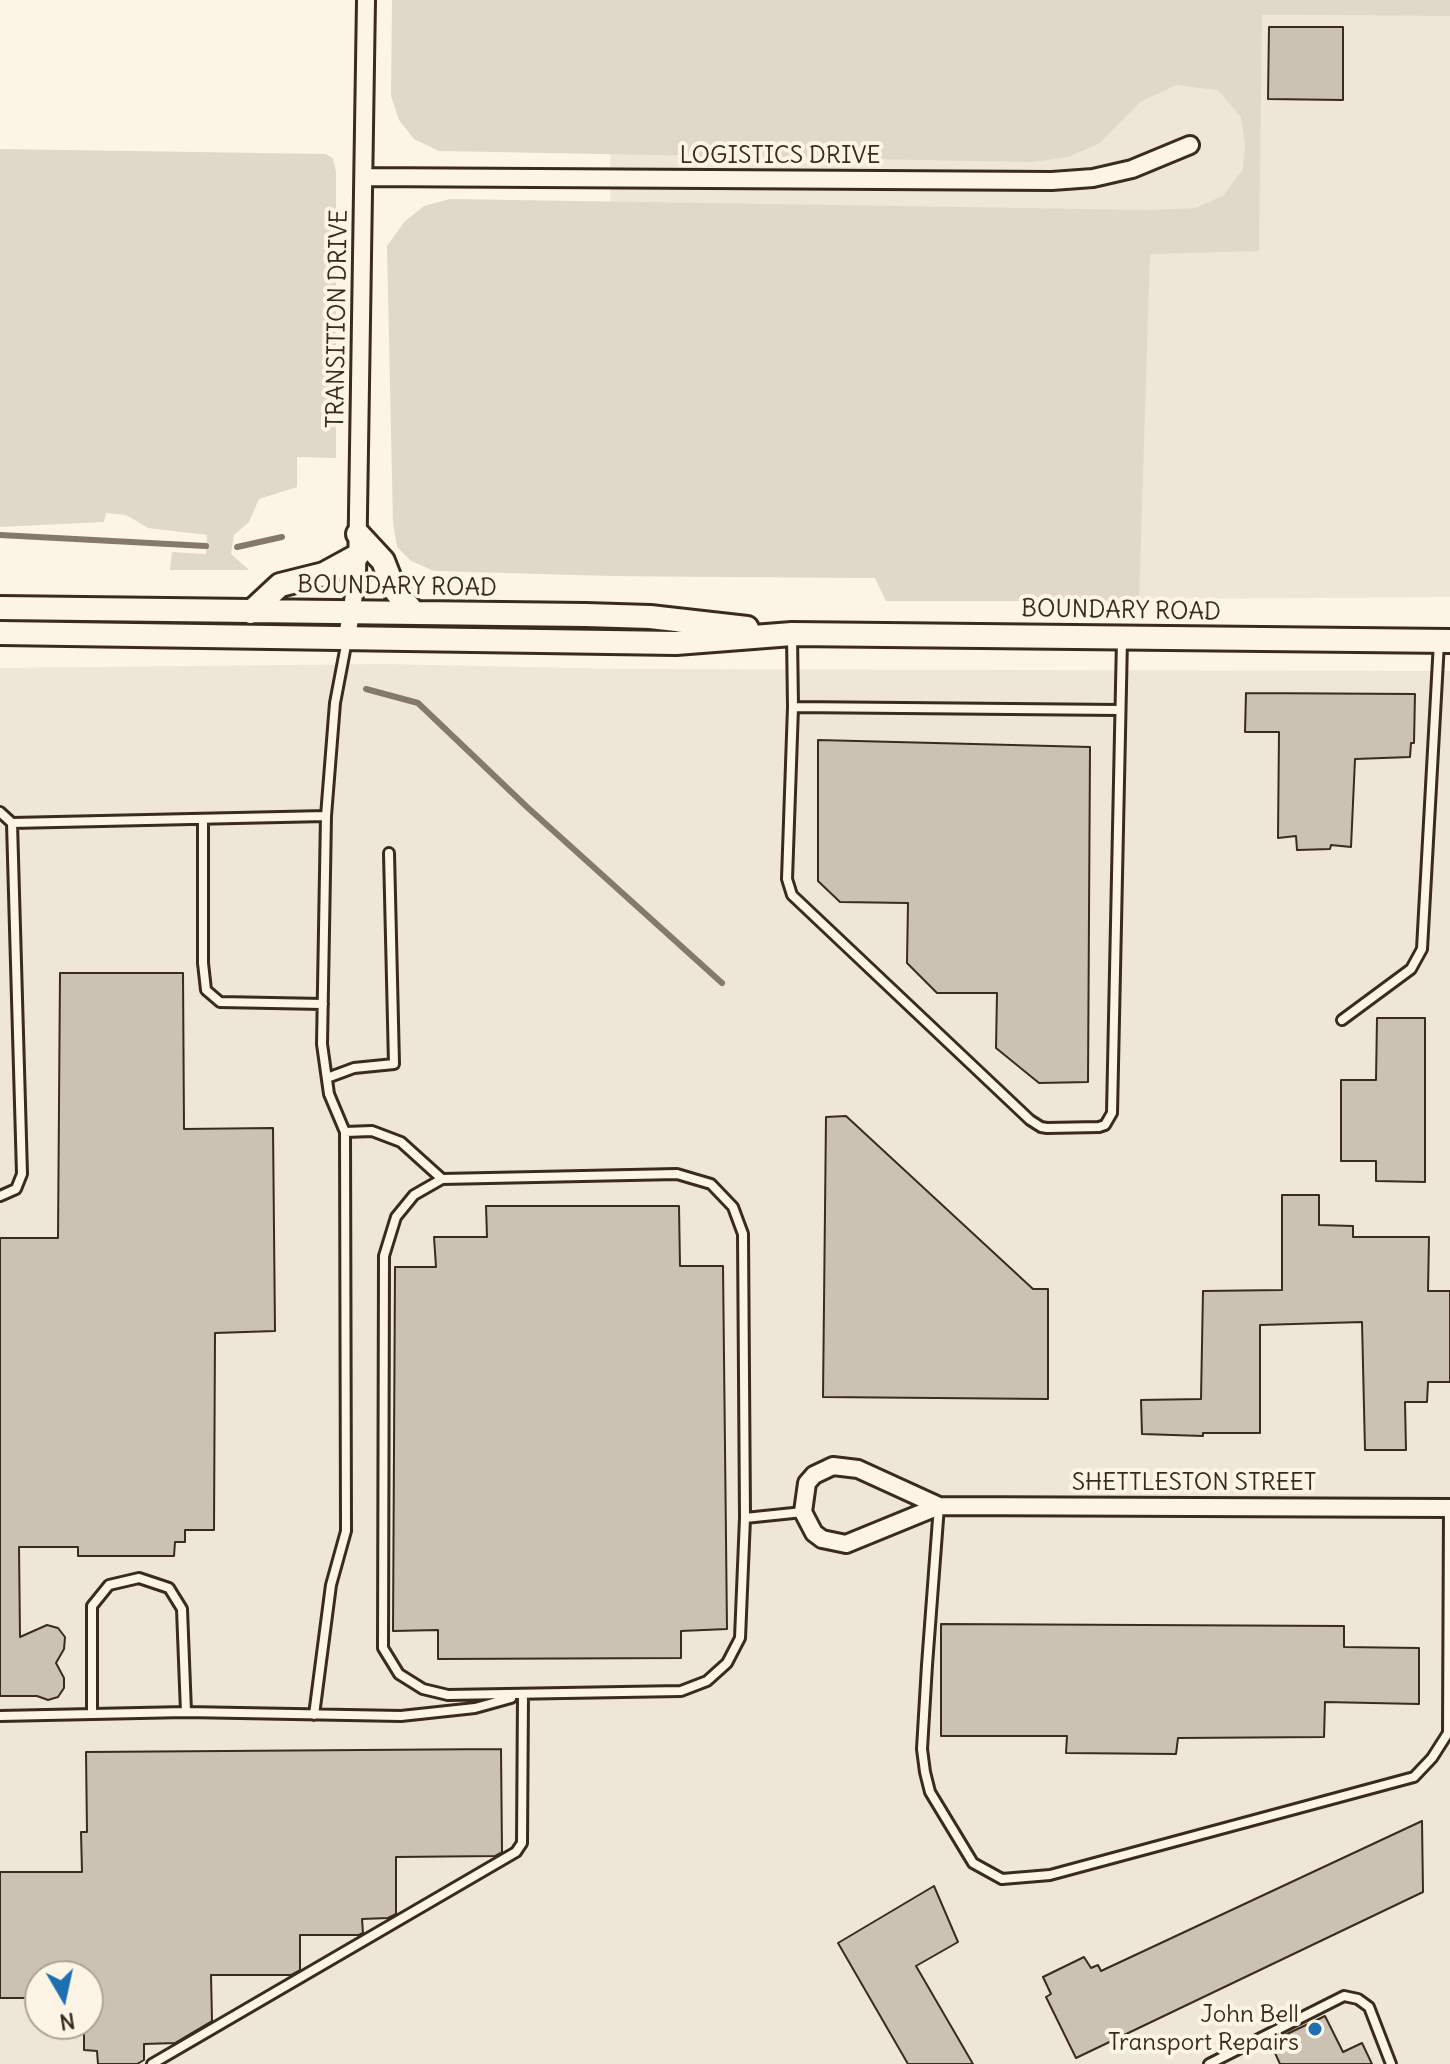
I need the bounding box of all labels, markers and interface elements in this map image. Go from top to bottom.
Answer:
street label: LOGISTICS DRIVE [679,142,881,170]
street label: TRANSITION DRIVE [322,209,354,429]
street label: BOUNDARY ROAD [297,571,497,603]
street label: BOUNDARY ROAD [1021,595,1221,627]
street label: SHETTLESTON STREET [1072,1469,1316,1497]
north arrow [24,1960,104,2040]
place label: John Bell Transport Repairs [1108,2001,1299,2057]
text: N [58,2007,77,2037]
marker: John Bell Transport Repairs [1306,2020,1324,2038]

